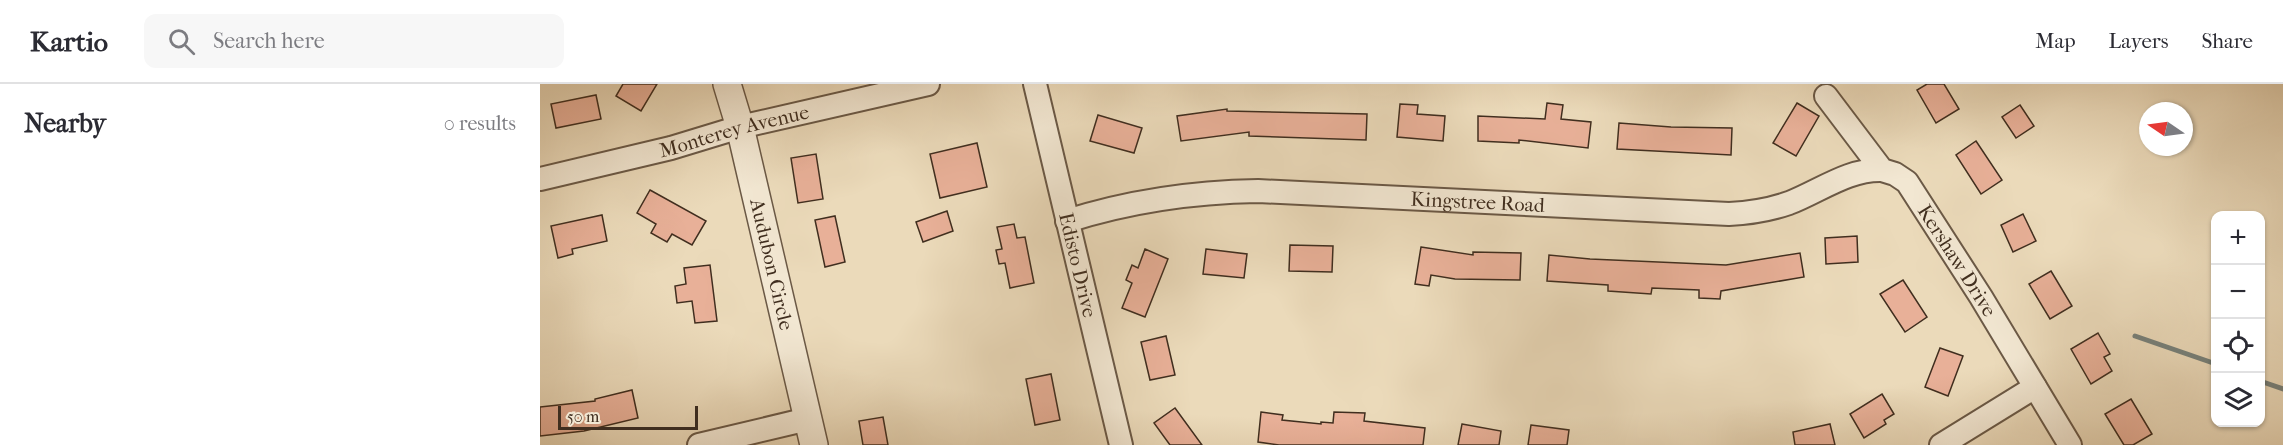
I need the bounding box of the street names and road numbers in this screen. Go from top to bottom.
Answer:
street label: Monterey Avenue [657,101,811,162]
street label: Kingstree Road [1410,187,1546,217]
street label: Audubon Circle [745,196,798,333]
street label: Kershaw Drive [1913,201,2001,321]
street label: Edisto Drive [1054,210,1101,320]

